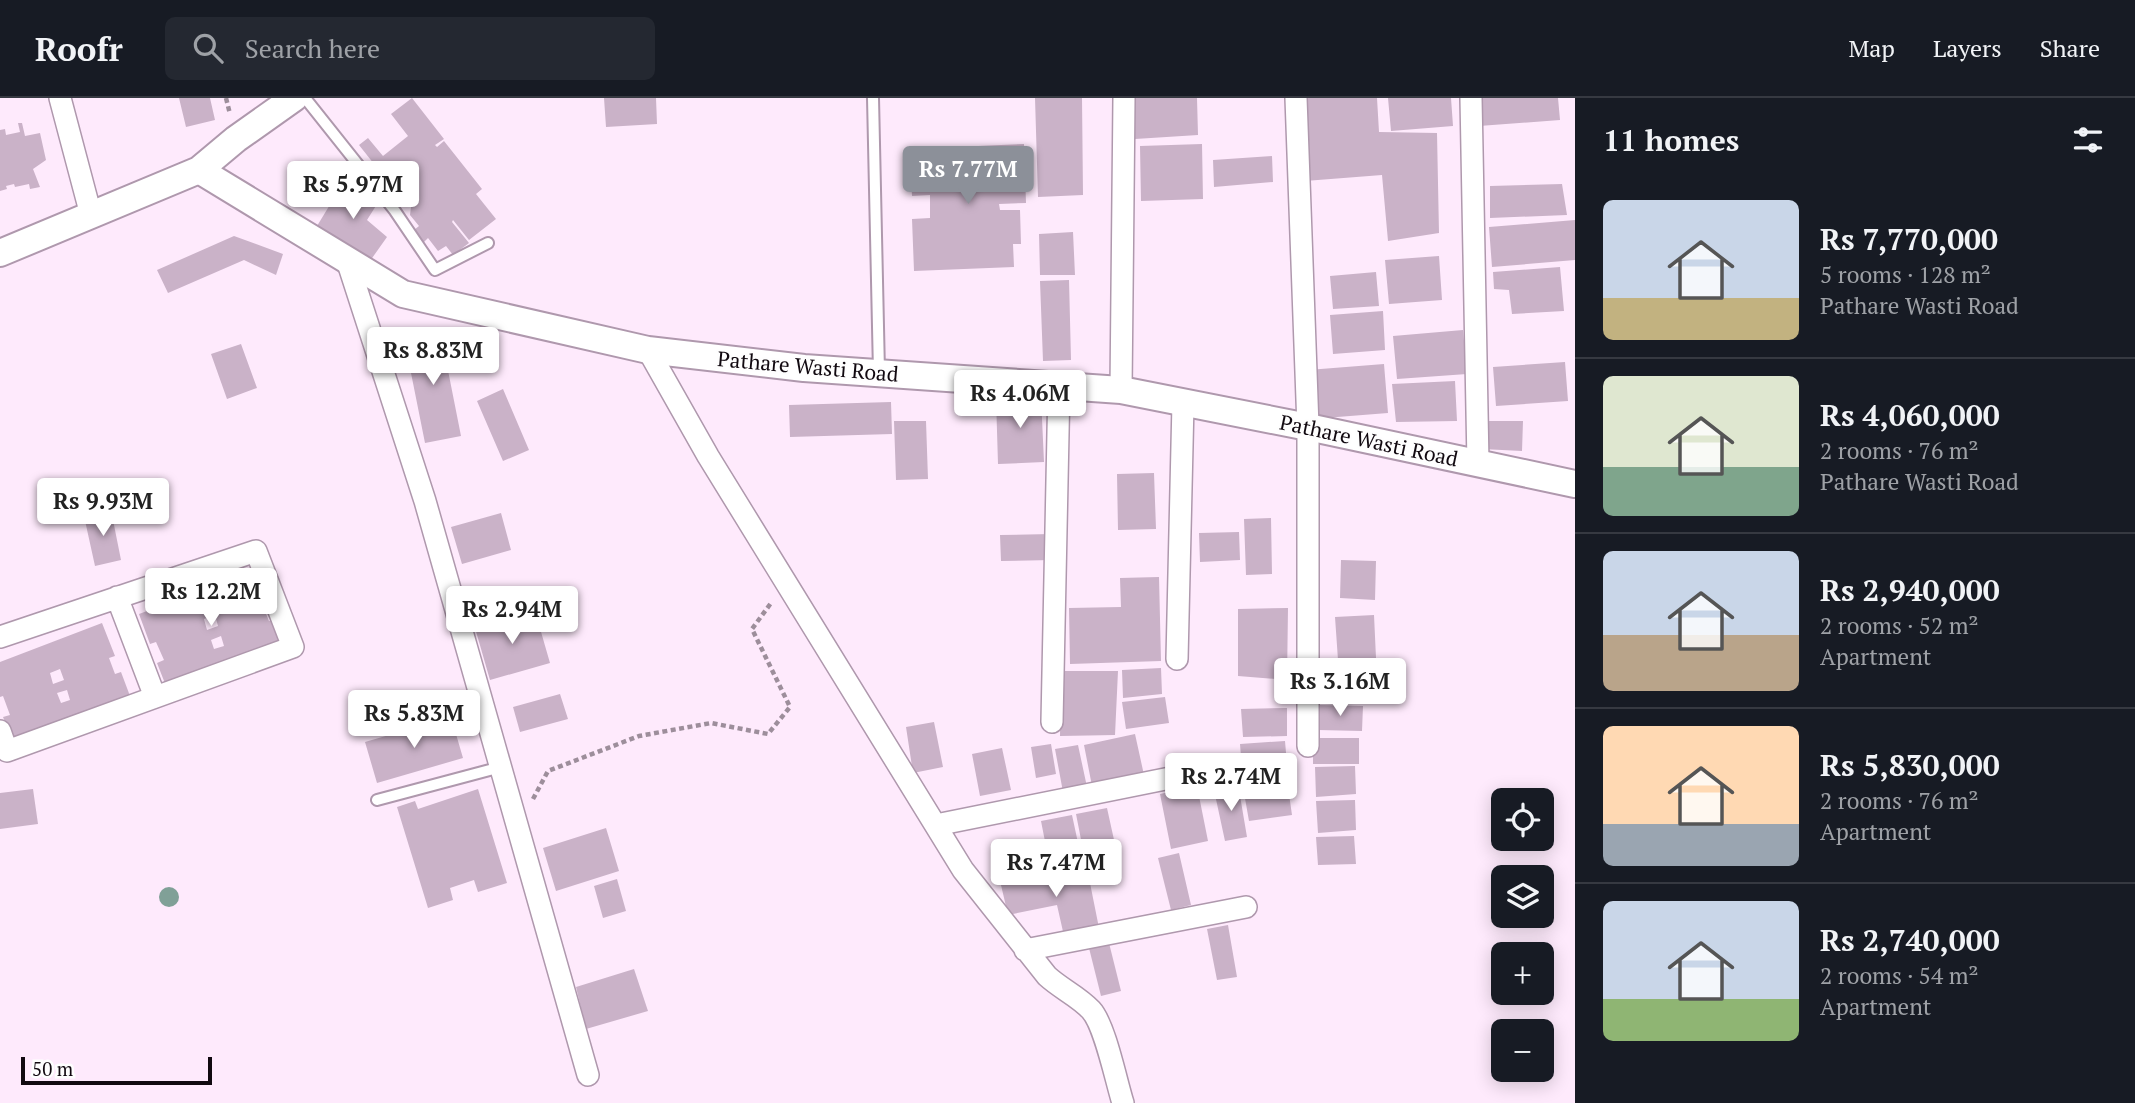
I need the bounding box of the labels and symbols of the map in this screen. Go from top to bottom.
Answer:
pin: Rs 7.77M [896,146,1040,206]
pin: Rs 5.97M [281,162,425,221]
pin: Rs 8.83M [361,328,505,387]
street label: Pathare Wasti Road [716,344,900,388]
pin: Rs 4.06M [948,370,1092,430]
street label: Pathare Wasti Road [1277,407,1461,473]
pin: Rs 9.93M [31,478,175,538]
pin: Rs 12.2M [139,568,283,628]
pin: Rs 2.94M [440,587,584,646]
pin: Rs 3.16M [1268,658,1412,718]
pin: Rs 5.83M [342,690,486,750]
pin: Rs 2.74M [1159,754,1303,813]
pin: Rs 7.47M [984,840,1128,899]
scale bar [21,1054,212,1086]

